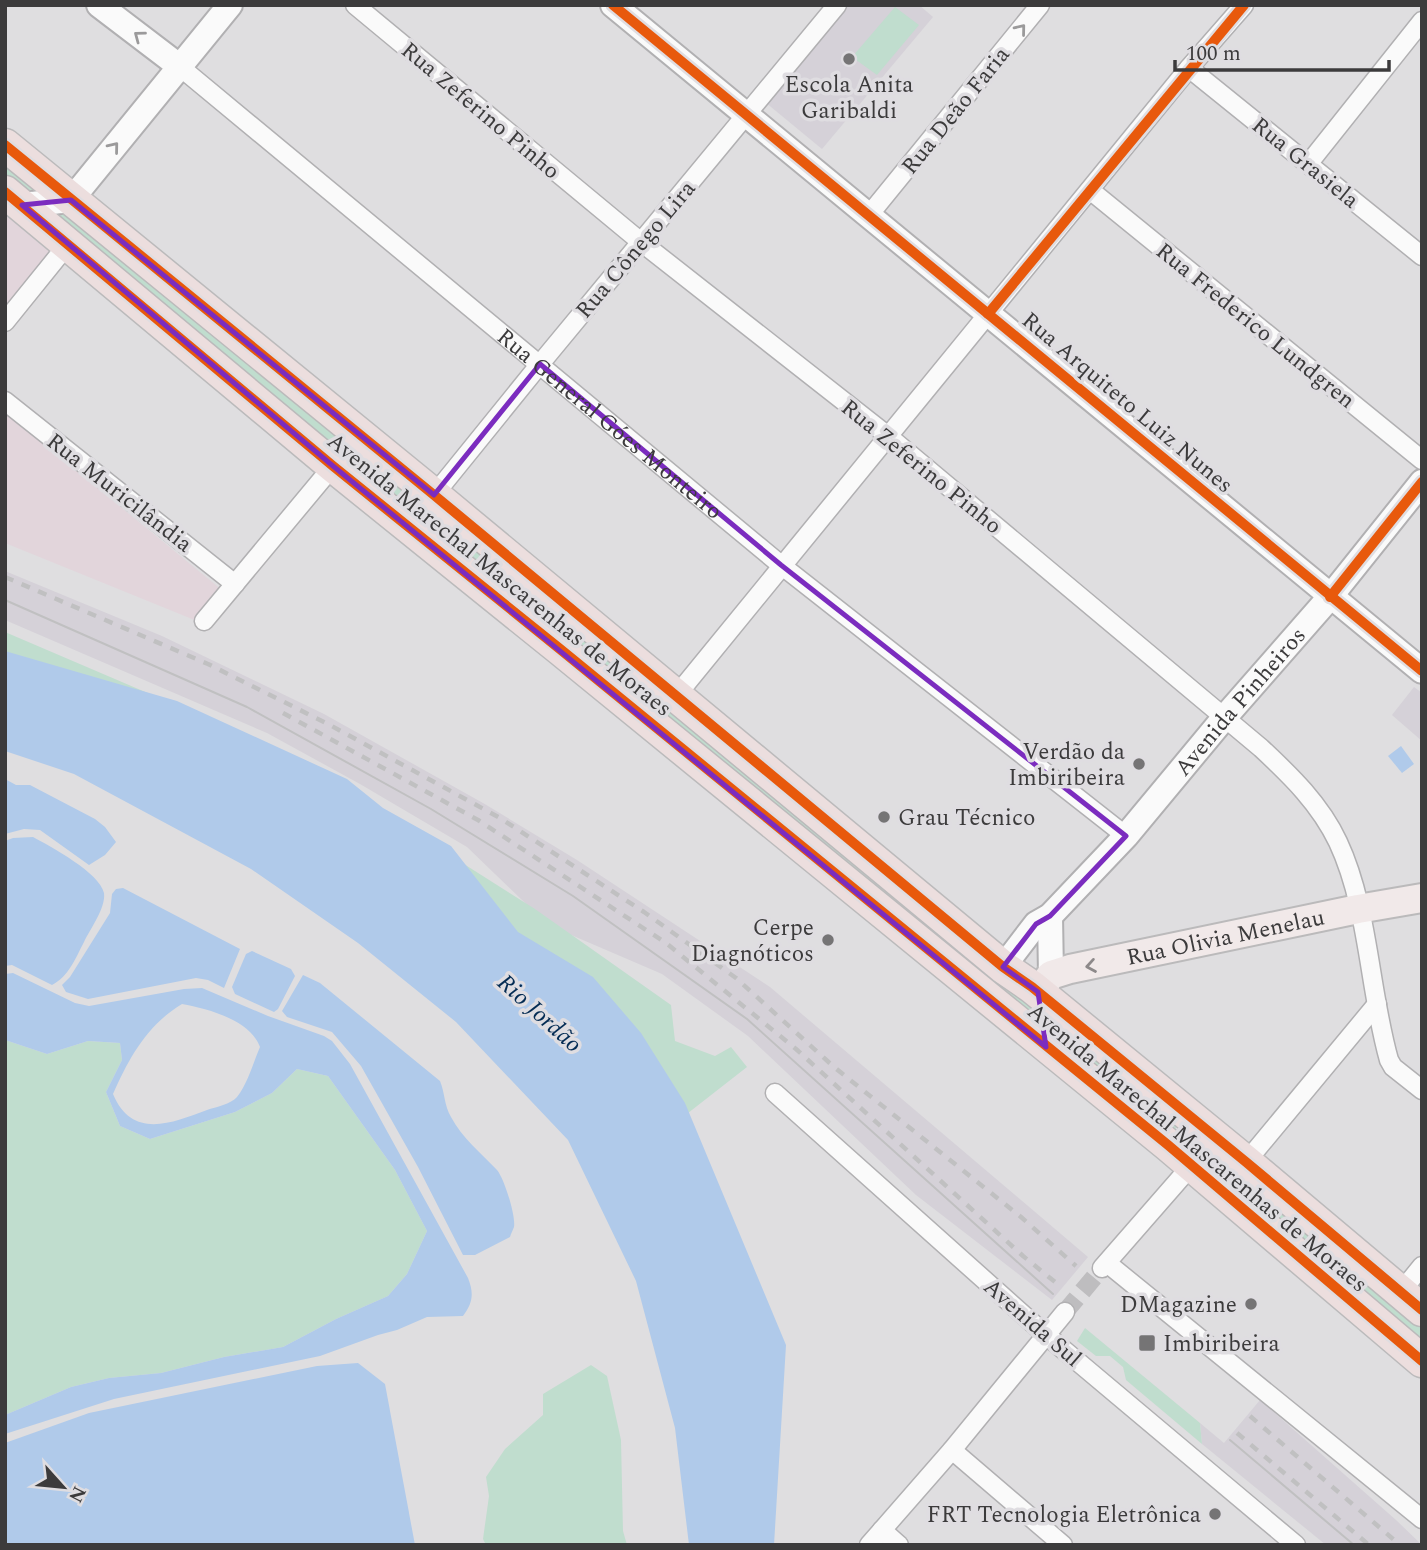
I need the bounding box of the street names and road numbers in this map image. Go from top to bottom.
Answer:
street label: Rua Zeferino Pinho [393,34,567,188]
street label: Rua Deão Faria [893,39,1019,183]
street label: Rua Grasiela [1244,109,1366,218]
street label: Rua Cônego Lira [568,173,705,327]
street label: Rua Frederico Lundgren [1148,235,1362,418]
street label: Rua Arquiteto Luiz Nunes [1013,304,1241,502]
street label: Rua General Góes Monteiro [489,320,730,529]
street label: Rua Zeferino Pinho [833,391,1009,543]
street label: Rua Muricilândia [38,425,200,562]
street label: Avenida Marechal Mascarenhas de Moraes [319,425,679,726]
street label: Avenida Pinheiros [1166,620,1315,785]
street label: Rua Olivia Menelau [1123,900,1328,976]
street label: Avenida Marechal Mascarenhas de Moraes [1019,995,1375,1302]
street label: Avenida Sul [975,1270,1089,1376]

